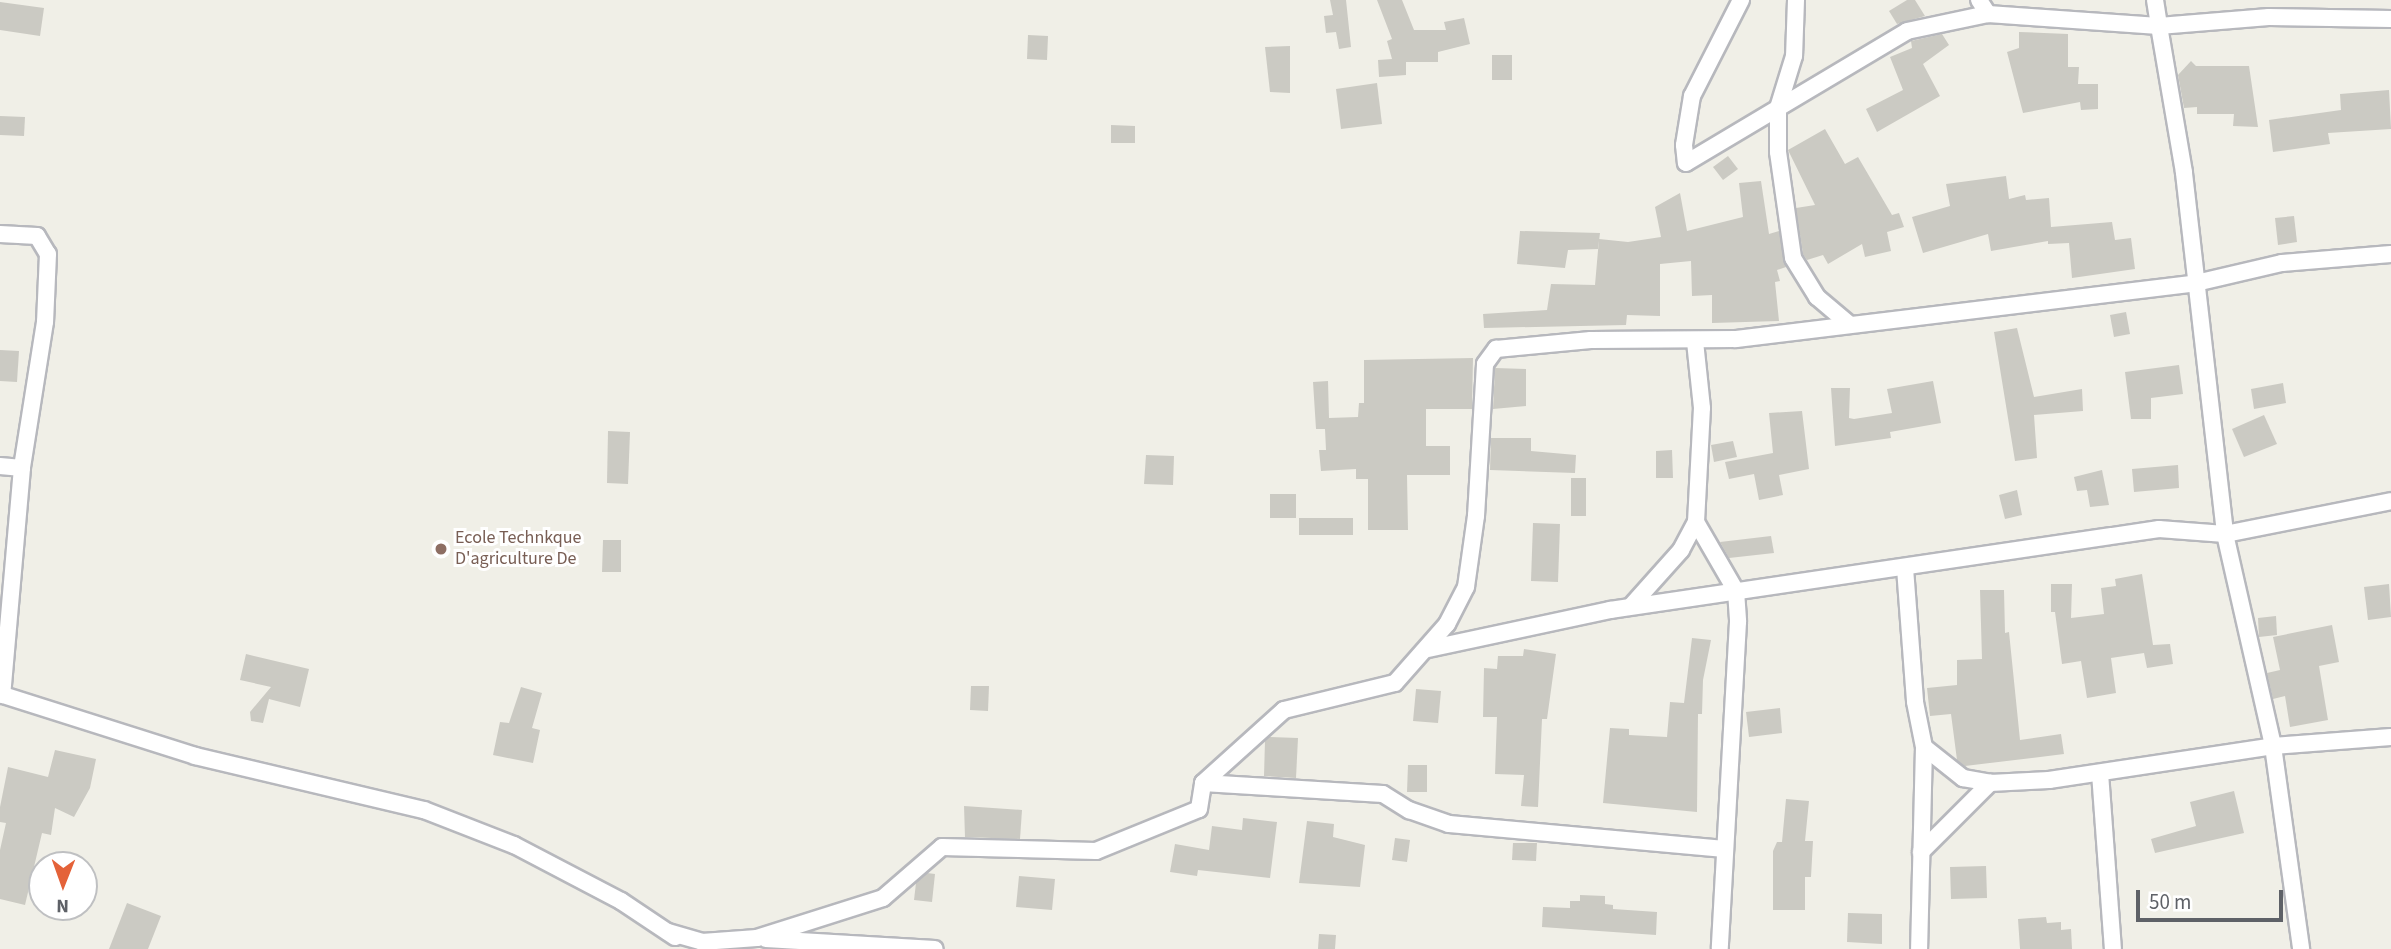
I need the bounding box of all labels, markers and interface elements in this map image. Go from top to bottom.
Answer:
place label: Ecole Technkque D'agriculture De [455,528,582,570]
marker: Ecole Technkque D'agriculture De [433,541,449,557]
north arrow [28,851,98,921]
scale bar [2139,876,2286,920]
text: 50 m [2149,887,2191,917]
text: N [56,892,69,919]

